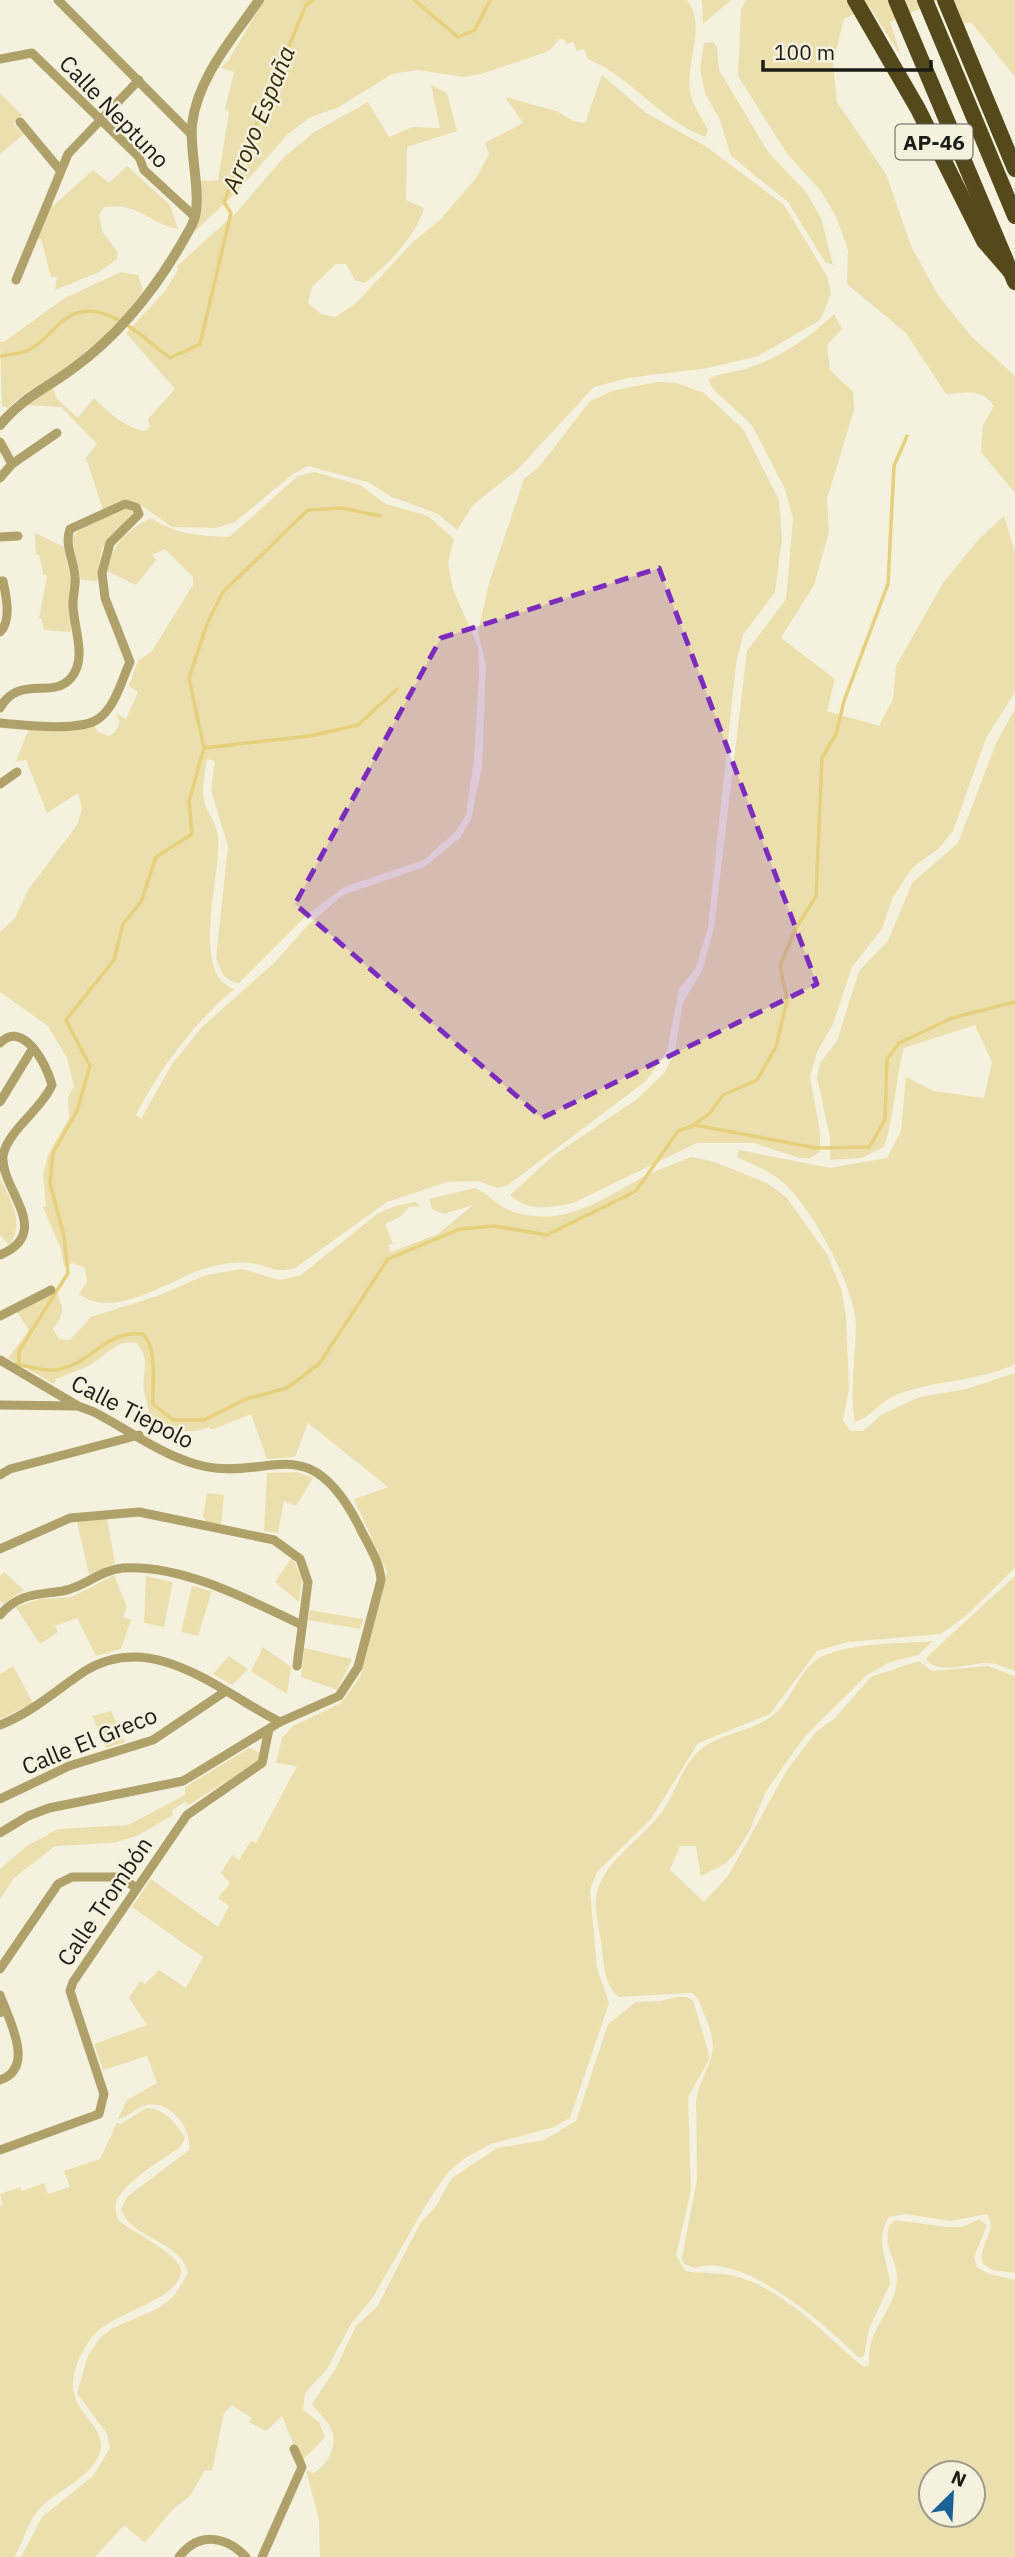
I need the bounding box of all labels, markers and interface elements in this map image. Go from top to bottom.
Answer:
scale bar [763,28,931,72]
text: 100 m [774,38,835,66]
water label: Arroyo España [214,41,302,198]
street label: Calle Neptuno [53,48,177,174]
road number: AP-46 [895,124,972,160]
street label: Calle Tiepolo [67,1367,199,1455]
street label: Calle El Greco [17,1699,161,1781]
street label: Calle Trombón [50,1831,158,1971]
north arrow [917,2459,987,2529]
text: N [948,2465,970,2492]

